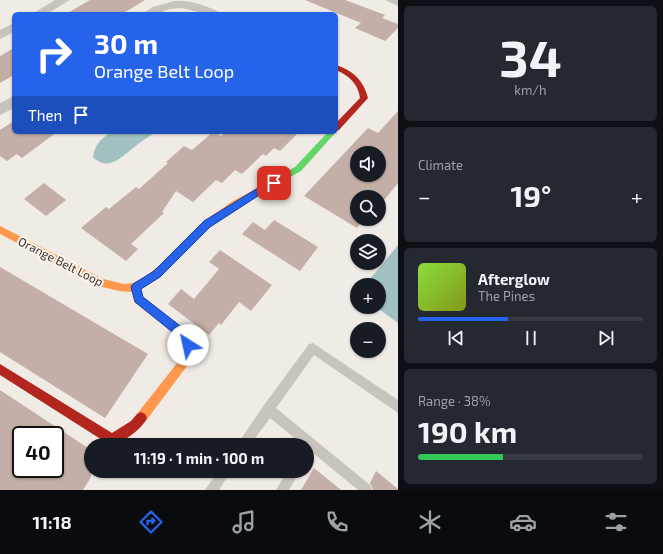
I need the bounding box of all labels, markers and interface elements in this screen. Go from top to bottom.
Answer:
text: 34 [499,25,562,87]
text: 30 m [94,26,158,60]
icon: right [28,28,80,80]
text: Orange Belt Loop [94,60,234,82]
text: km/h [514,82,547,98]
icon: arrive [70,104,92,126]
text: Then [28,106,62,124]
map controls [350,146,386,358]
button: sound [350,146,386,182]
text: Climate [418,157,463,173]
pin [257,166,291,200]
icon: arrive [263,172,285,194]
text: 19° [510,177,551,213]
text: − [418,183,431,209]
text: + [631,183,643,209]
button: search [350,190,386,226]
street label: Orange Belt Loop [16,234,106,288]
button: layers [350,234,386,270]
text: Afterglow [478,270,550,288]
button: + [350,278,386,314]
text: The Pines [478,288,535,304]
button: − [350,322,386,358]
position arrow [167,324,209,366]
icon: previous [445,327,467,349]
icon: pause [520,327,542,349]
icon: next [595,327,617,349]
text: Range · 38% [418,393,491,409]
text: 190 km [418,413,517,449]
speed limit sign: 40 [12,426,64,478]
text: 11:19 · 1 min · 100 m [134,449,264,467]
icon: directions [137,508,165,536]
icon: music [230,508,258,536]
icon: phone [323,508,351,536]
icon: climate [416,508,444,536]
icon: car [509,508,537,536]
icon: filters [602,508,630,536]
text: 11:18 [33,511,72,533]

